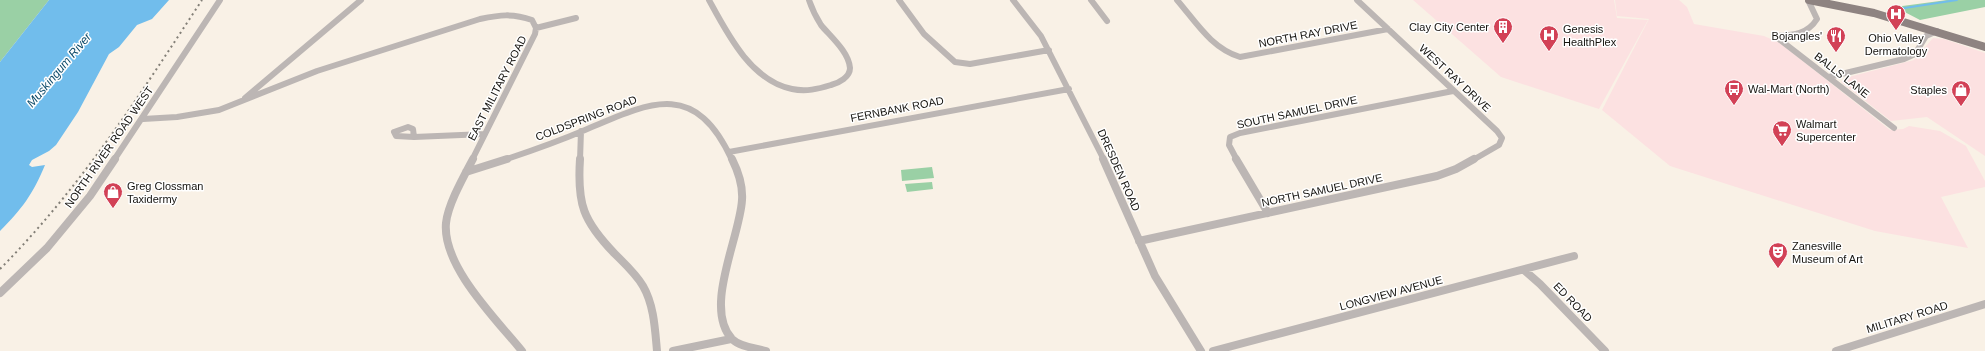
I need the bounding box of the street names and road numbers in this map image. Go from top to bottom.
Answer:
street label: NORTH RAY DRIVE [1258,19,1358,49]
street label: EAST MILITARY ROAD [465,34,529,142]
street label: WEST RAY DRIVE [1417,42,1493,114]
street label: BALLS LANE [1812,50,1872,100]
street label: NORTH RIVER ROAD WEST [62,84,156,210]
street label: COLDSPRING ROAD [534,93,638,143]
street label: SOUTH SAMUEL DRIVE [1236,93,1358,131]
street label: FERNBANK ROAD [849,94,945,124]
street label: DRESDEN ROAD [1095,127,1143,213]
street label: NORTH SAMUEL DRIVE [1260,171,1384,209]
street label: LONGVIEW AVENUE [1338,273,1444,313]
street label: ED ROAD [1551,280,1595,324]
street label: MILITARY ROAD [1865,299,1949,335]

